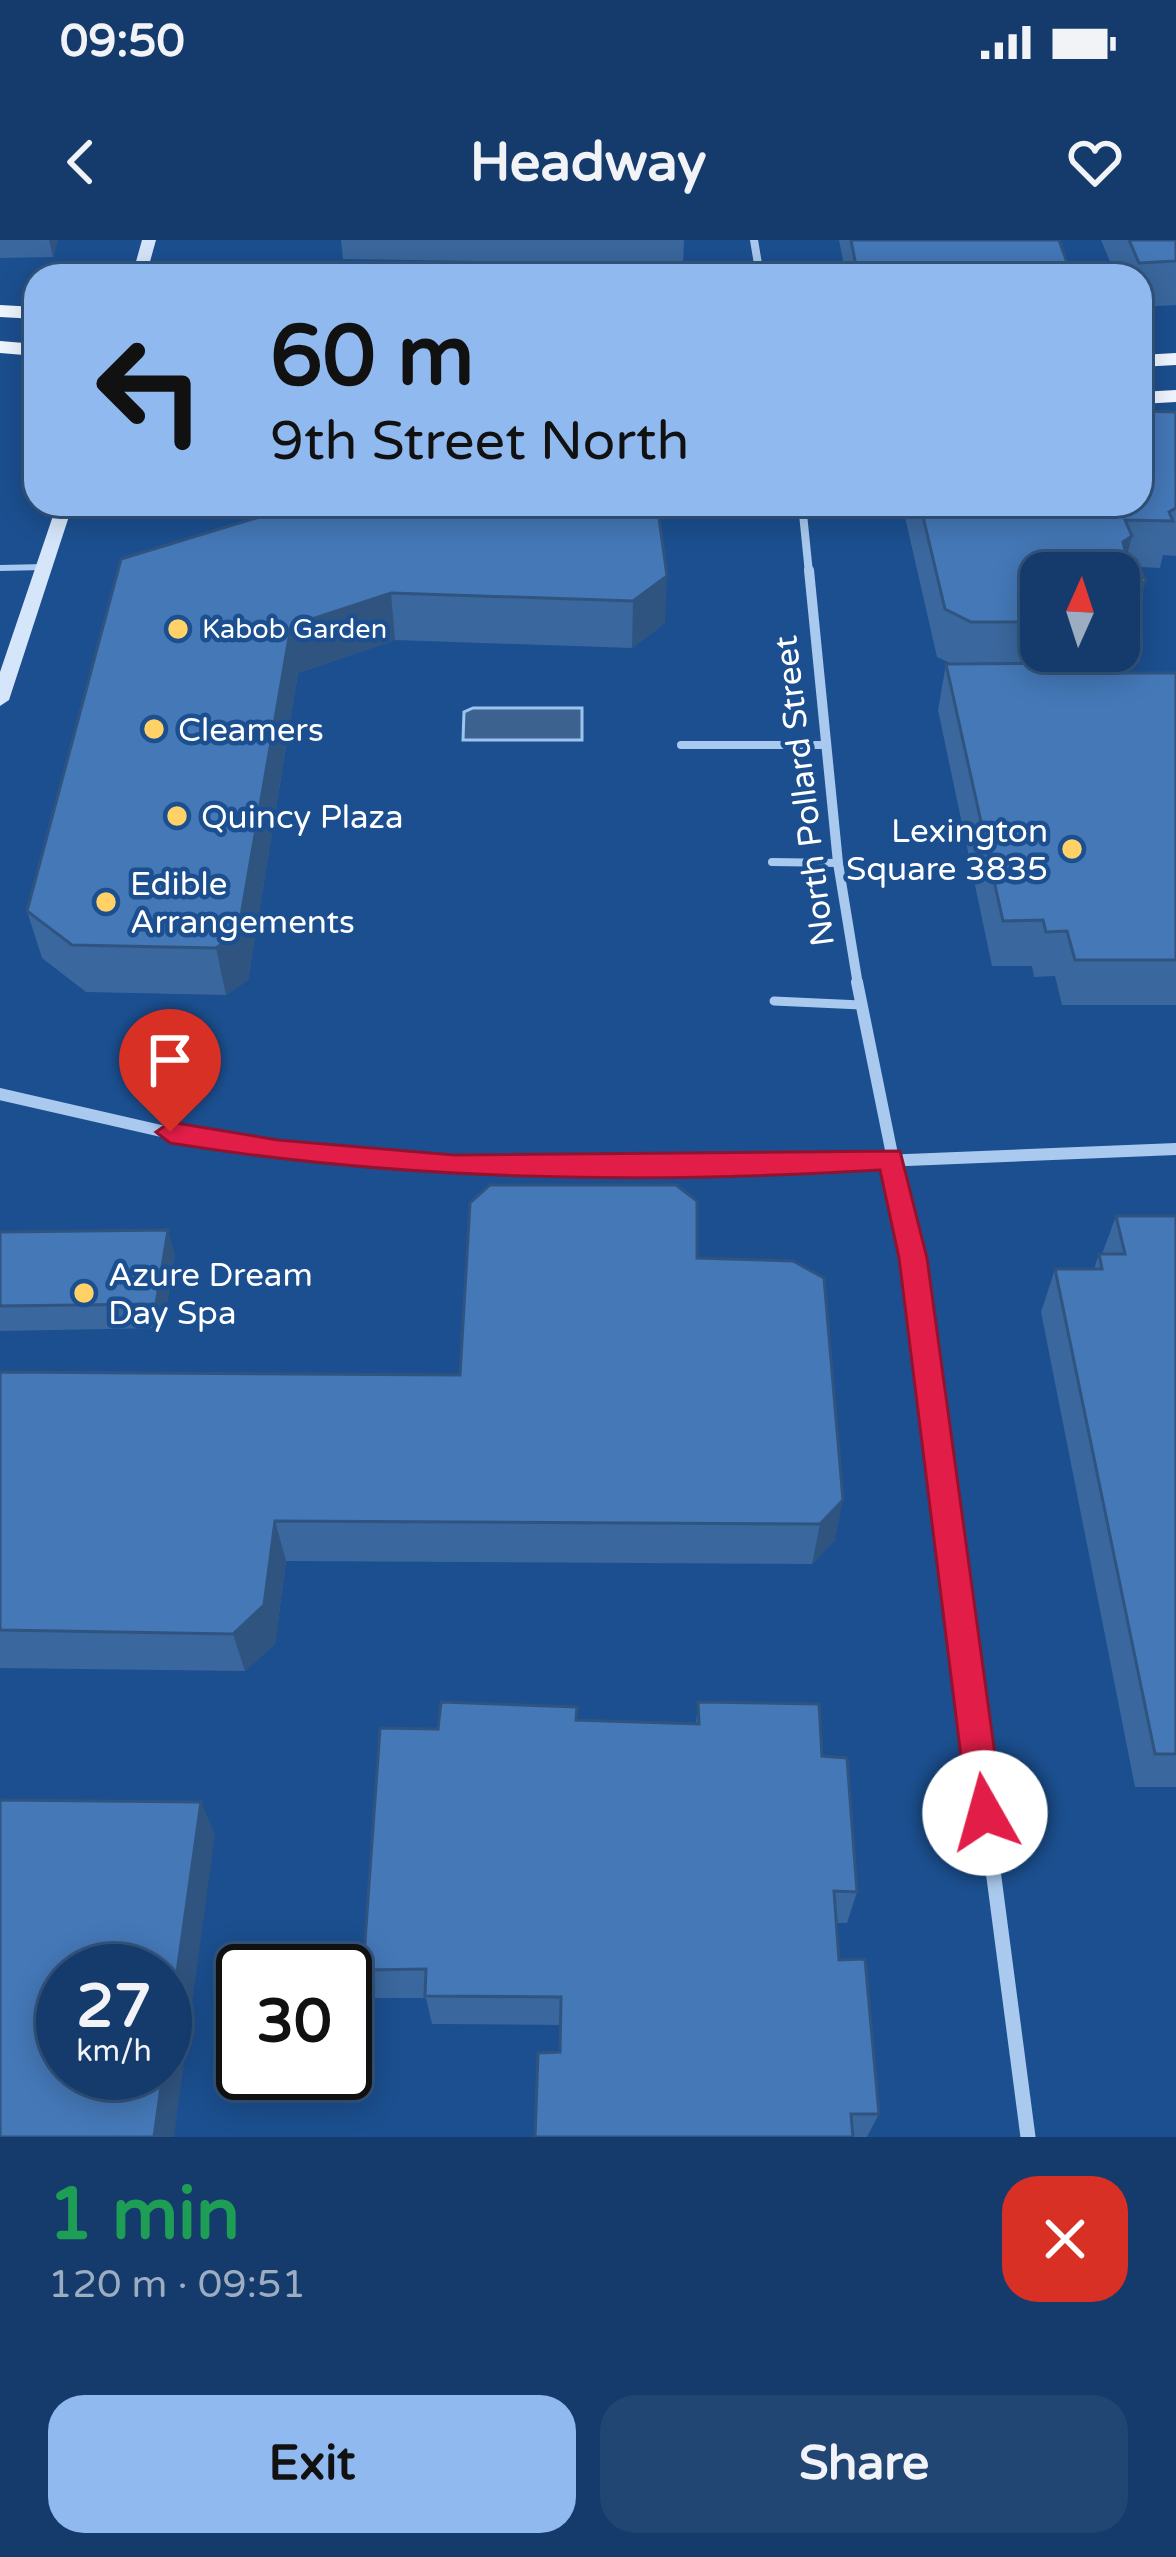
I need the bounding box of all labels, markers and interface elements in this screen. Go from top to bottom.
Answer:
text: 09:50 [60,15,185,69]
icon: back [48,129,114,195]
icon: heart [1062,129,1128,195]
text: Headway [470,130,706,195]
text: 60 m [270,307,474,408]
icon: left [72,312,228,468]
text: 9th Street North [270,409,689,474]
north arrow [1020,552,1140,672]
map controls [1020,552,1140,672]
place label: Kabob Garden [202,613,387,646]
marker: Kabob Garden [165,616,191,642]
street label: North Pollard Street [766,633,843,948]
place label: Cleamers [178,711,324,750]
marker: Cleamers [141,716,167,742]
place label: Quincy Plaza [201,798,404,837]
marker: Quincy Plaza [164,803,190,829]
place label: Lexington Square 3835 [846,812,1048,889]
marker: Lexington Square 3835 [1059,836,1085,862]
place label: Edible Arrangements [130,865,355,942]
marker: Edible Arrangements [93,889,119,915]
pin [119,1009,221,1132]
icon: arrive [137,1027,203,1093]
place label: Azure Dream Day Spa [108,1256,313,1333]
marker: Azure Dream Day Spa [71,1280,97,1306]
position arrow [922,1750,1048,1876]
speed limit sign: 30 [216,1944,372,2100]
text: 27 [76,1971,152,2043]
text: km/h [76,2033,152,2070]
text: 1 min [48,2172,240,2259]
button: close [1002,2176,1128,2302]
text: 120 m · 09:51 [48,2261,306,2308]
button: Exit [48,2395,576,2533]
button: Share [600,2395,1128,2533]

